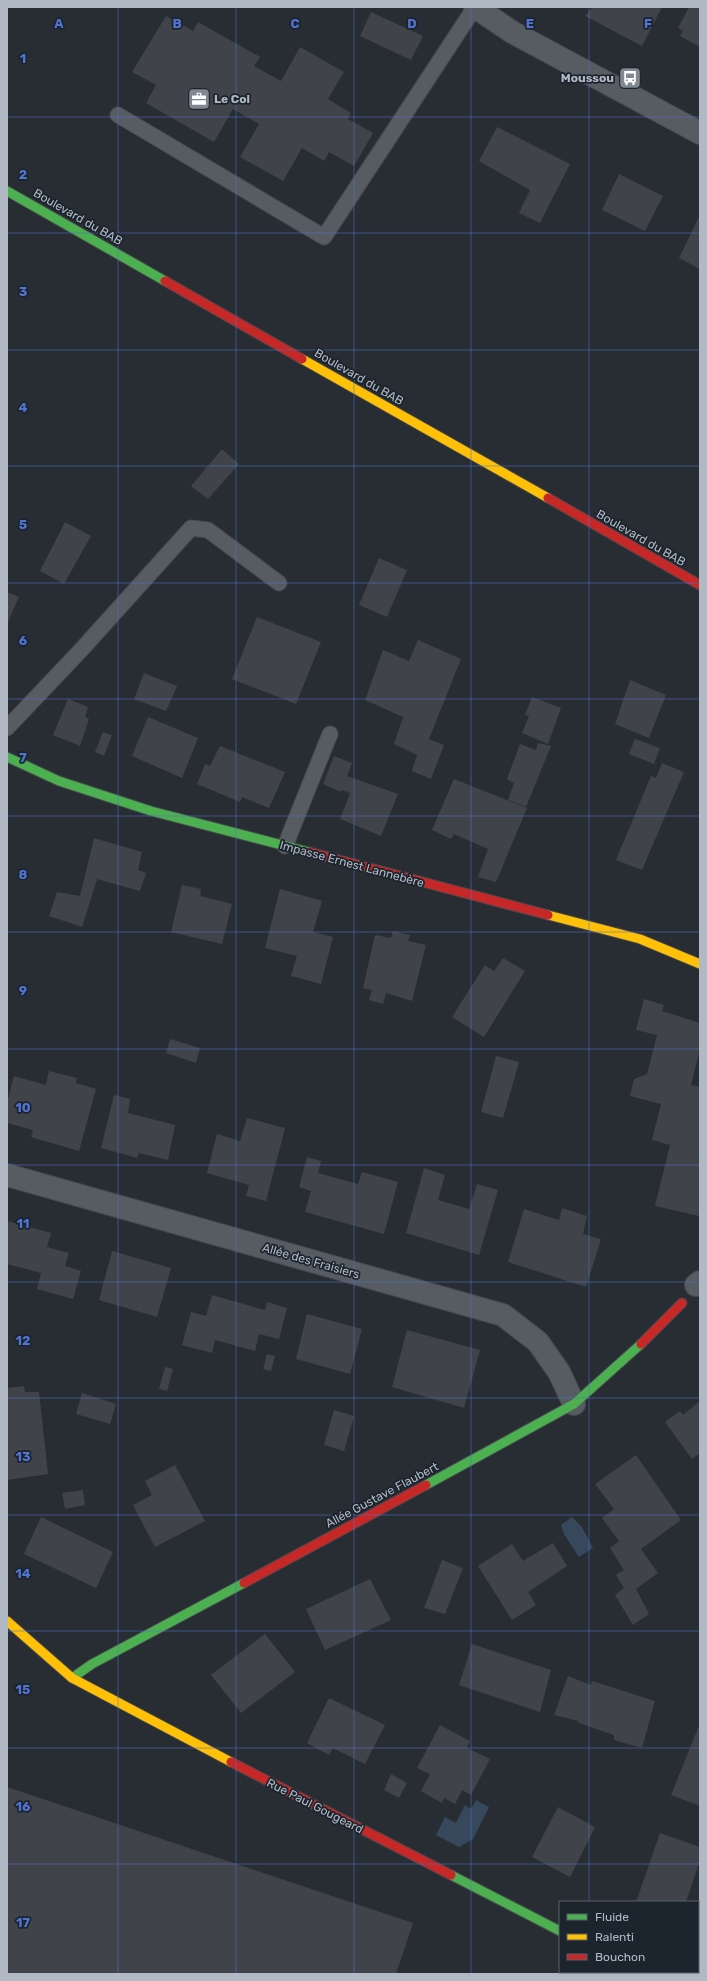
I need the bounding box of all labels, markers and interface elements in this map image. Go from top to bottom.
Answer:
text: A [54,16,64,31]
text: B [172,16,182,31]
text: C [290,16,300,31]
text: D [407,16,417,31]
text: E [526,16,534,31]
text: F [644,16,652,31]
text: 1 [20,51,26,66]
bus stop icon: Moussou [617,65,643,91]
place label: Moussou [561,71,614,85]
office icon: Le Col [186,86,212,112]
place label: Le Col [214,92,250,106]
text: 2 [19,167,27,182]
street label: Boulevard du BAB [31,186,125,248]
text: 3 [19,284,28,299]
street label: Boulevard du BAB [312,346,406,408]
text: 4 [19,400,28,415]
street label: Boulevard du BAB [594,507,688,569]
text: 5 [19,517,27,532]
text: 6 [19,633,28,648]
text: 7 [19,750,27,765]
street label: Impasse Ernest Lannebère [278,838,426,890]
text: 8 [19,867,28,882]
text: 9 [19,983,27,998]
text: 10 [15,1100,31,1115]
text: 11 [17,1216,29,1231]
street label: Allée des Fraisiers [261,1240,361,1282]
text: 12 [16,1333,30,1348]
text: 13 [15,1449,31,1464]
street label: Allée Gustave Flaubert [323,1459,441,1531]
text: 14 [15,1566,31,1581]
text: 15 [16,1682,30,1697]
street label: Rue Paul Gougeard [264,1776,366,1836]
text: 16 [16,1799,31,1814]
legend [559,1901,699,1973]
text: Fluide [595,1910,629,1924]
text: 17 [16,1915,31,1930]
text: Ralenti [595,1930,634,1944]
text: Bouchon [595,1950,645,1964]

